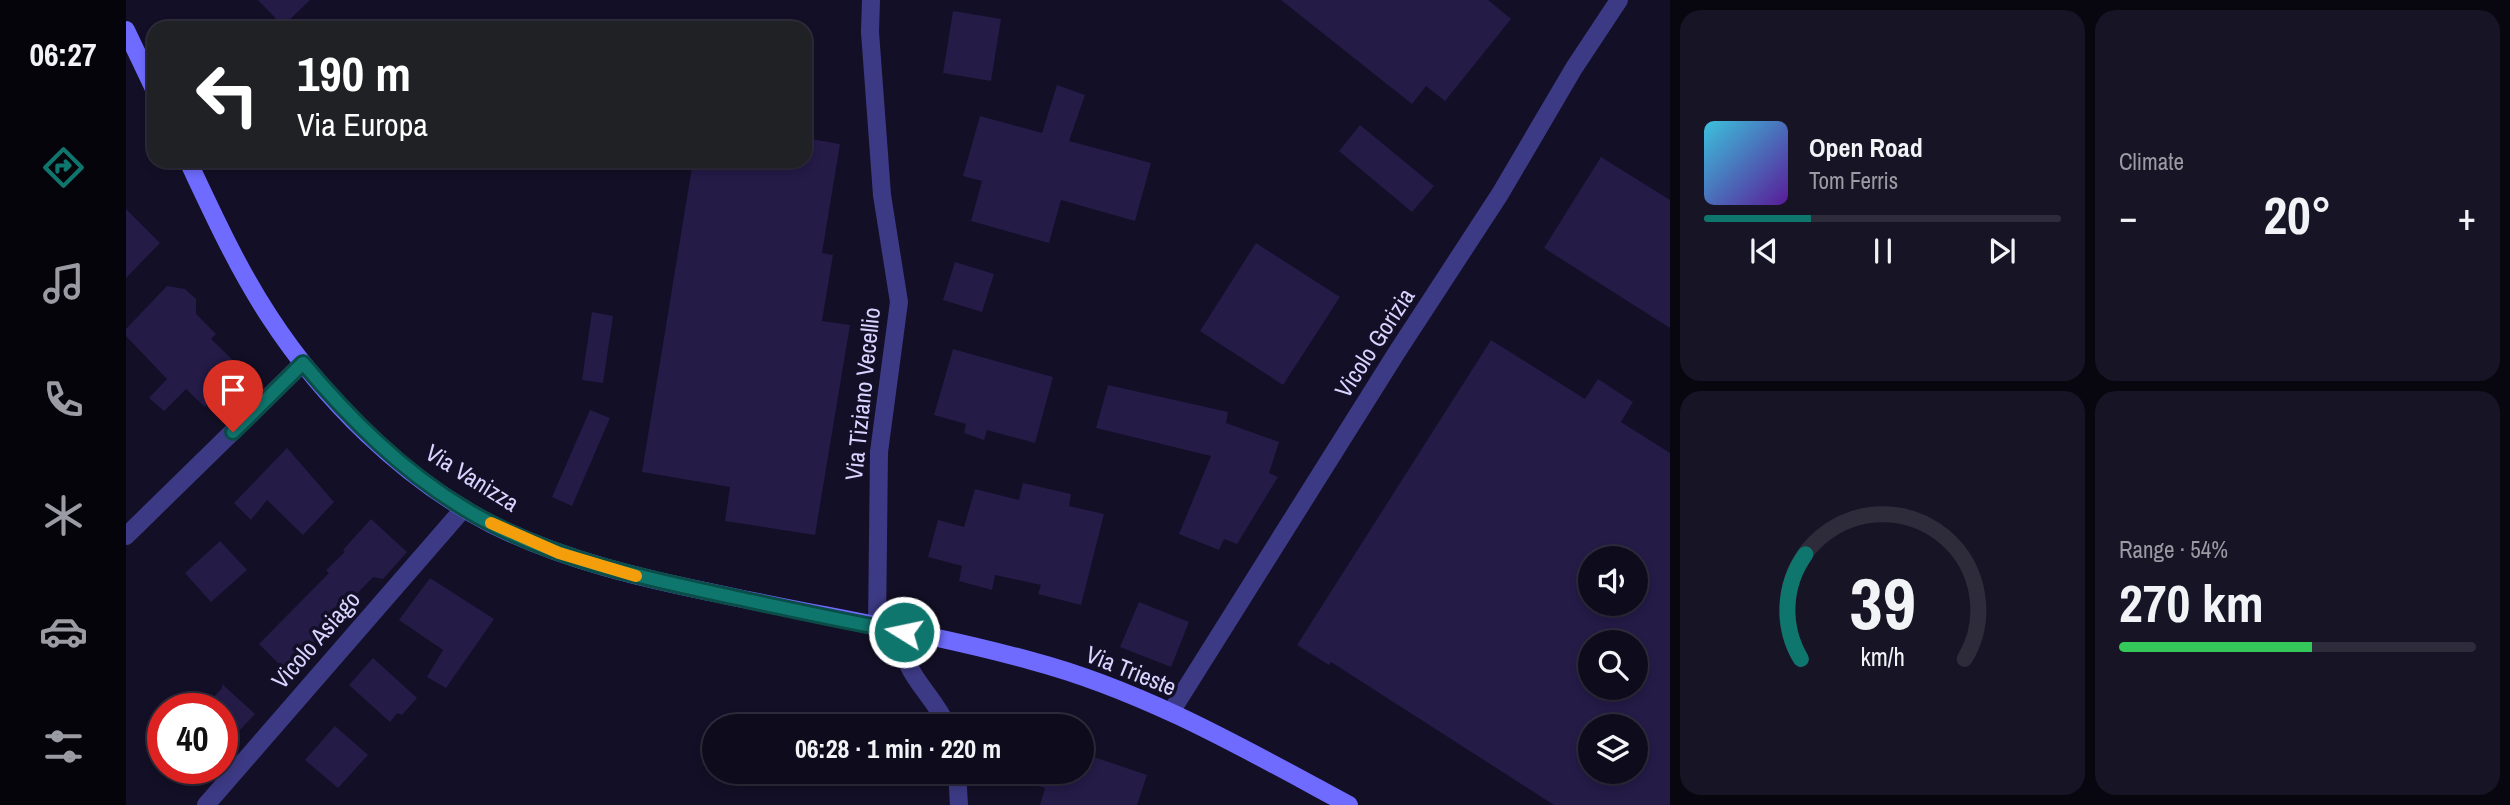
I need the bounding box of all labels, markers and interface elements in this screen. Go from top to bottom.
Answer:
text: 06:27 [29,33,97,76]
text: 190 m [297,40,411,106]
icon: left [182,49,273,140]
text: Via Europa [297,103,428,146]
text: Open Road [1809,130,1923,165]
icon: directions [39,143,88,192]
text: Climate [2119,146,2184,177]
text: Tom Ferris [1809,165,1898,196]
text: 20° [2263,180,2332,250]
text: − [2119,191,2137,242]
text: + [2458,191,2476,242]
icon: previous [1745,232,1783,270]
icon: pause [1864,232,1902,270]
icon: next [1983,232,2021,270]
icon: music [39,259,88,308]
street label: Vicolo Gorizia [1327,282,1421,403]
street label: Via Tiziano Vecellio [837,306,887,482]
pin [203,360,263,432]
icon: arrive [214,371,252,409]
icon: phone [39,375,88,424]
street label: Via Vanizza [420,436,525,518]
icon: climate [39,491,88,540]
text: Range · 54% [2119,534,2228,565]
map controls [1578,546,1648,784]
button: sound [1578,546,1648,616]
text: 39 [1849,554,1916,652]
text: 270 km [2119,568,2264,638]
street label: Vicolo Asiago [264,584,367,695]
position arrow [867,595,941,669]
icon: car [39,607,88,656]
button: search [1578,630,1648,700]
street label: Via Trieste [1081,637,1181,703]
text: km/h [1860,640,1905,674]
speed limit sign: 40 [147,693,238,784]
button: layers [1578,714,1648,784]
icon: filters [39,722,88,771]
text: 06:28 · 1 min · 220 m [795,731,1001,766]

